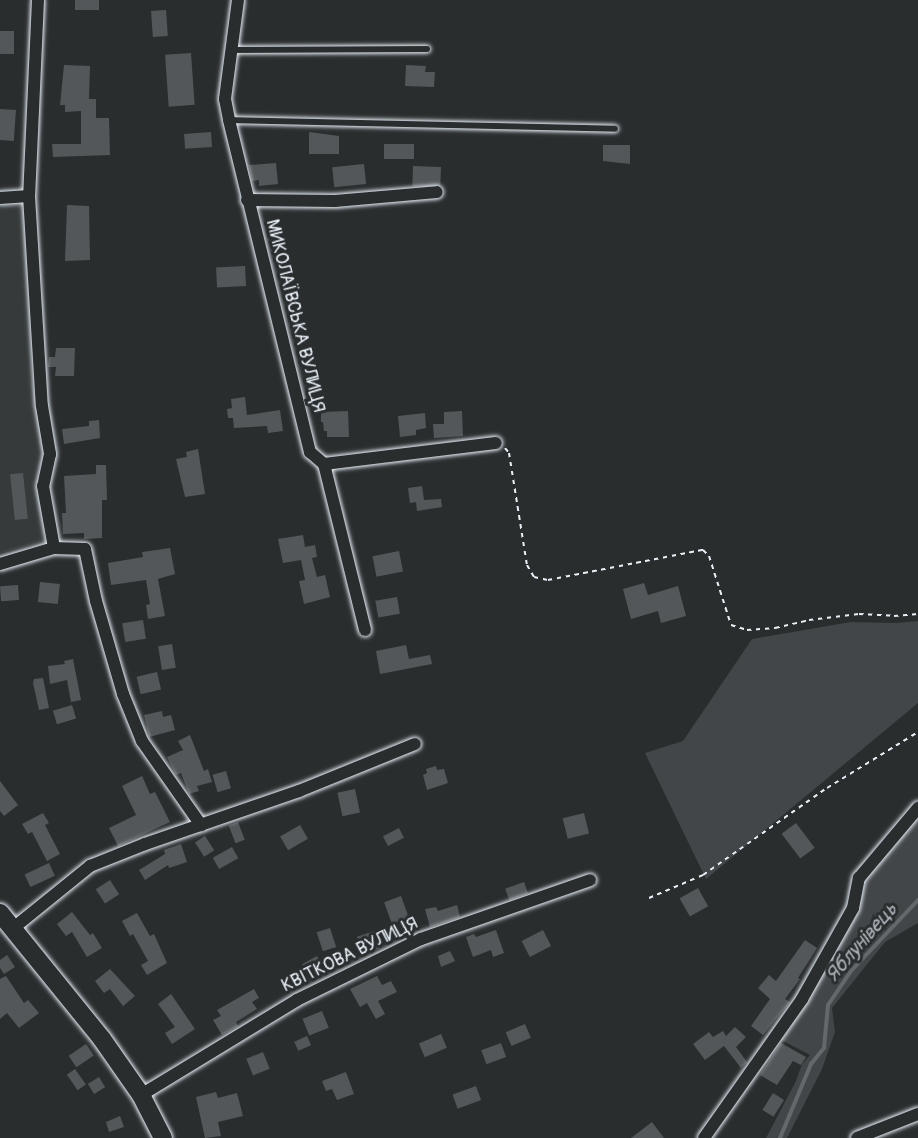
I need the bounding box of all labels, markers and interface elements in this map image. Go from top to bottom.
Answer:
street label: МИКОЛАЇВСЬКА ВУЛИЦЯ [261,217,329,415]
water label: Яблунівець [820,897,902,987]
street label: КВІТКОВА ВУЛИЦЯ [278,913,422,997]

